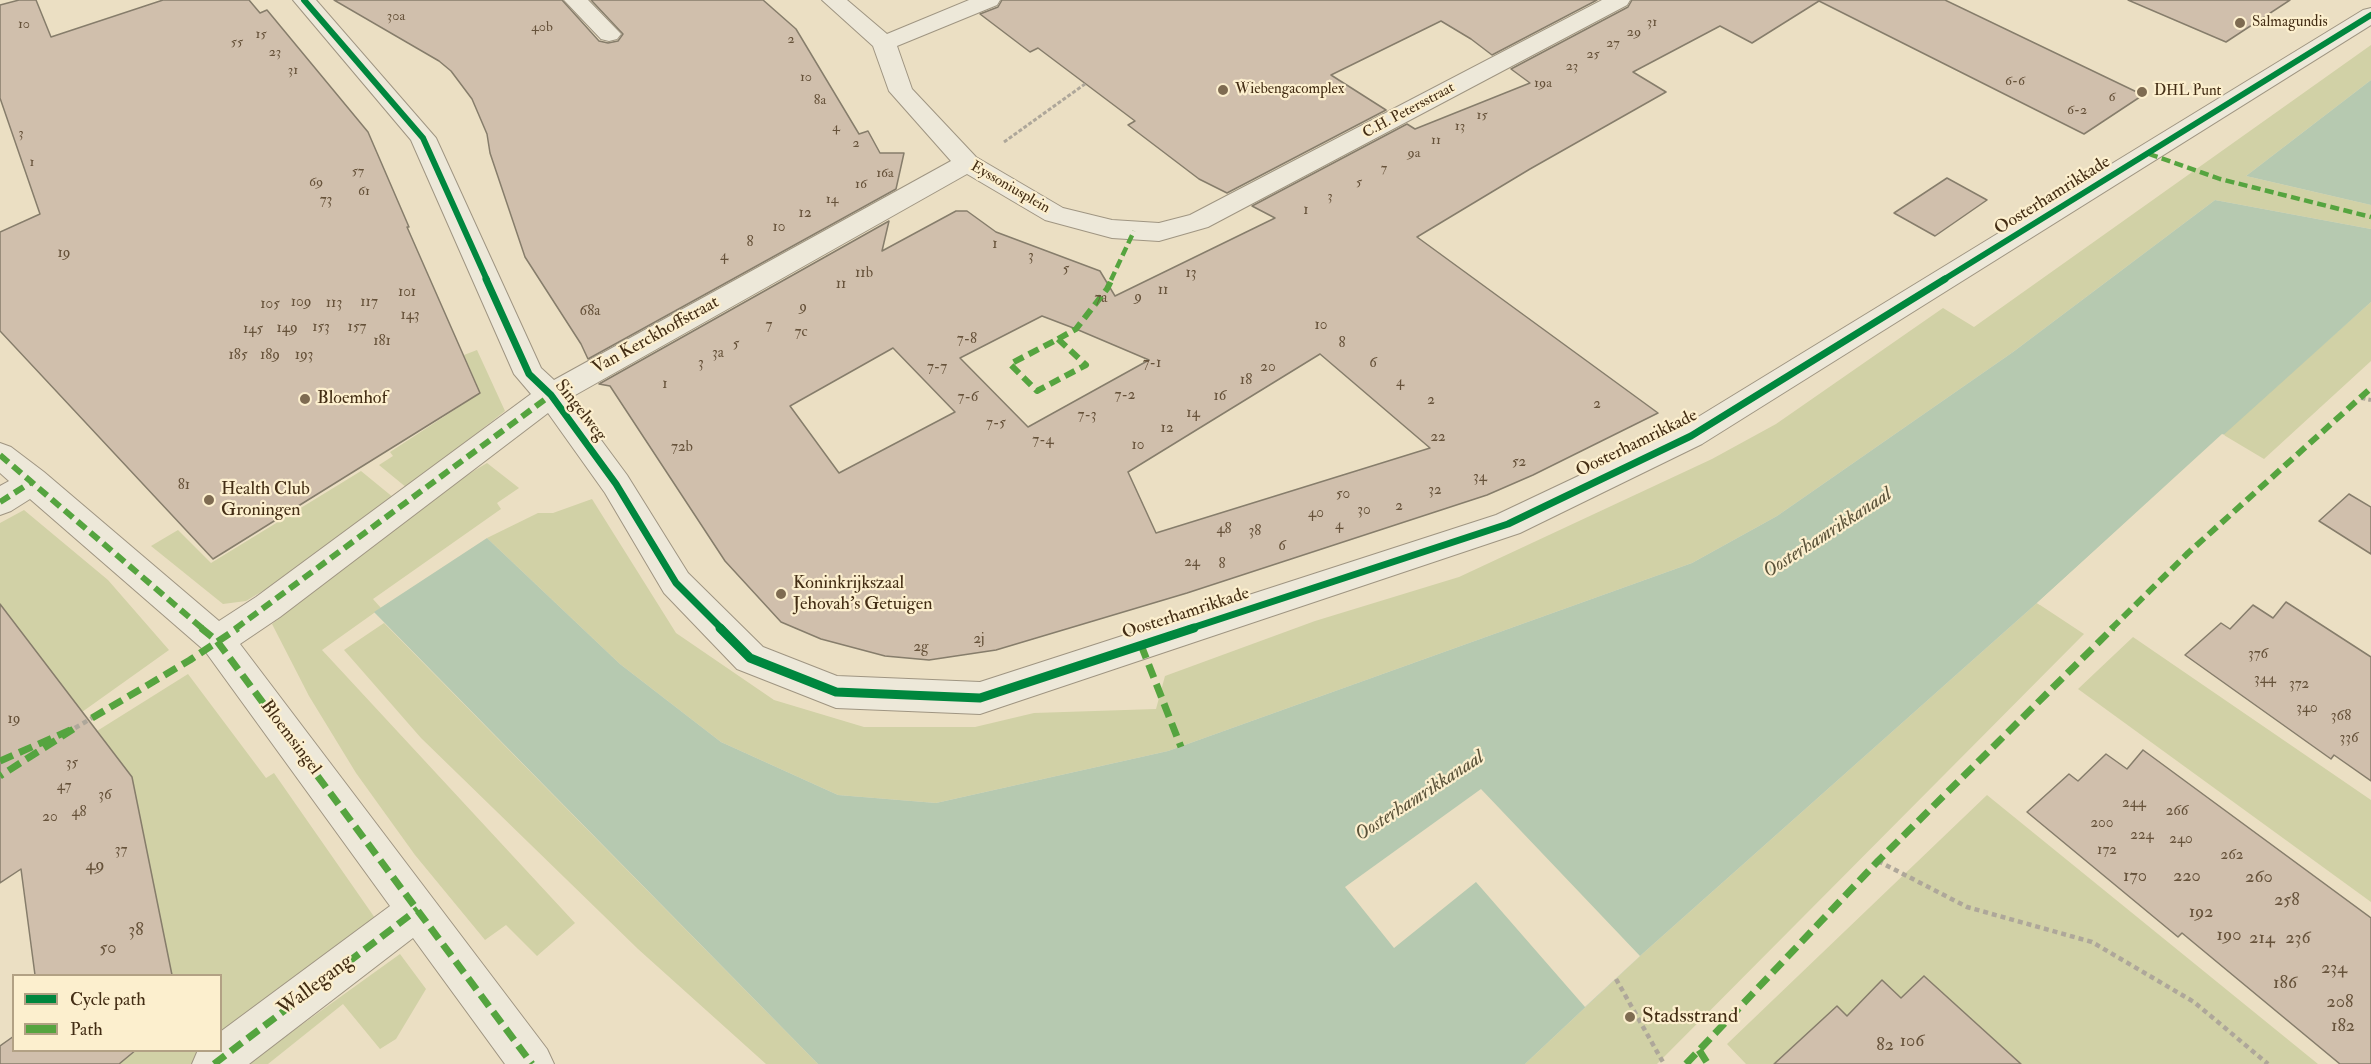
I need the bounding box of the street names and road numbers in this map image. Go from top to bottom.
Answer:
street label: C.H. Petersstraat [1360,79,1458,143]
street label: Oosterhamrikkade [1991,152,2115,240]
street label: Eyssoniusplein [967,158,1053,218]
street label: Van Kerckhoffstraat [589,292,723,380]
street label: Singelweg [549,376,611,446]
street label: Oosterhamrikkade [1573,405,1701,483]
street label: Oosterhamrikkade [1120,583,1252,645]
street label: Bloemsingel [255,697,325,779]
street label: Wallegang [273,950,359,1022]

